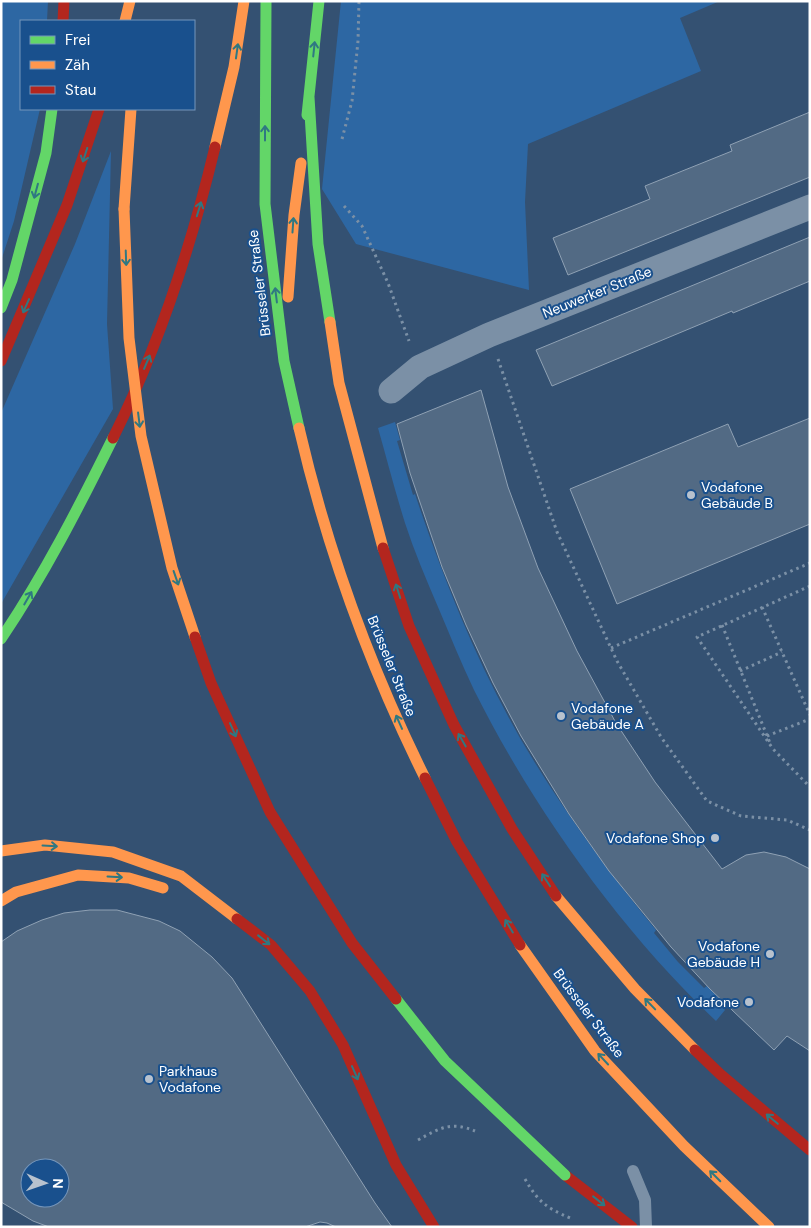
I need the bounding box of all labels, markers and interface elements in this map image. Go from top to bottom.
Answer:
legend [20,20,195,110]
text: Frei [65,30,90,50]
one-way arrow [309,41,319,57]
one-way arrow [232,43,242,59]
text: Zäh [65,55,90,75]
text: Stau [65,80,96,100]
one-way arrow [260,125,270,142]
one-way arrow [80,147,90,163]
one-way arrow [30,182,40,198]
one-way arrow [195,201,205,217]
one-way arrow [289,217,298,233]
street label: Brüsseler Straße [244,229,274,337]
one-way arrow [122,250,131,266]
street label: Neuwerker Straße [540,262,654,322]
one-way arrow [271,287,281,303]
one-way arrow [20,298,30,313]
one-way arrow [142,355,152,370]
one-way arrow [134,411,144,427]
place label: Vodafone Gebäude B [701,478,773,512]
marker: Vodafone Gebäude B [685,489,697,501]
one-way arrow [172,570,181,585]
one-way arrow [393,584,402,600]
one-way arrow [23,591,33,605]
street label: Brüsseler Straße [364,613,420,719]
place label: Vodafone Gebäude A [571,699,644,733]
marker: Vodafone Gebäude A [555,710,567,722]
one-way arrow [393,715,403,730]
one-way arrow [228,722,238,737]
one-way arrow [457,734,467,748]
place label: Vodafone Shop [606,829,705,847]
marker: Vodafone Shop [709,832,721,844]
one-way arrow [41,842,57,851]
one-way arrow [107,872,123,881]
one-way arrow [541,873,551,887]
one-way arrow [503,920,513,934]
one-way arrow [257,934,270,945]
place label: Vodafone Gebäude H [687,937,760,971]
marker: Vodafone Gebäude H [764,948,776,960]
street label: Brüsseler Straße [550,965,628,1061]
place label: Vodafone [677,993,739,1011]
marker: Vodafone [743,996,755,1008]
one-way arrow [644,998,656,1011]
one-way arrow [597,1052,609,1065]
place label: Parkhaus Vodafone [159,1062,221,1096]
one-way arrow [351,1065,360,1080]
marker: Parkhaus Vodafone [143,1073,155,1085]
one-way arrow [766,1113,779,1124]
north arrow [20,1158,70,1208]
one-way arrow [709,1170,721,1182]
text: N [49,1178,67,1189]
one-way arrow [592,1196,606,1206]

